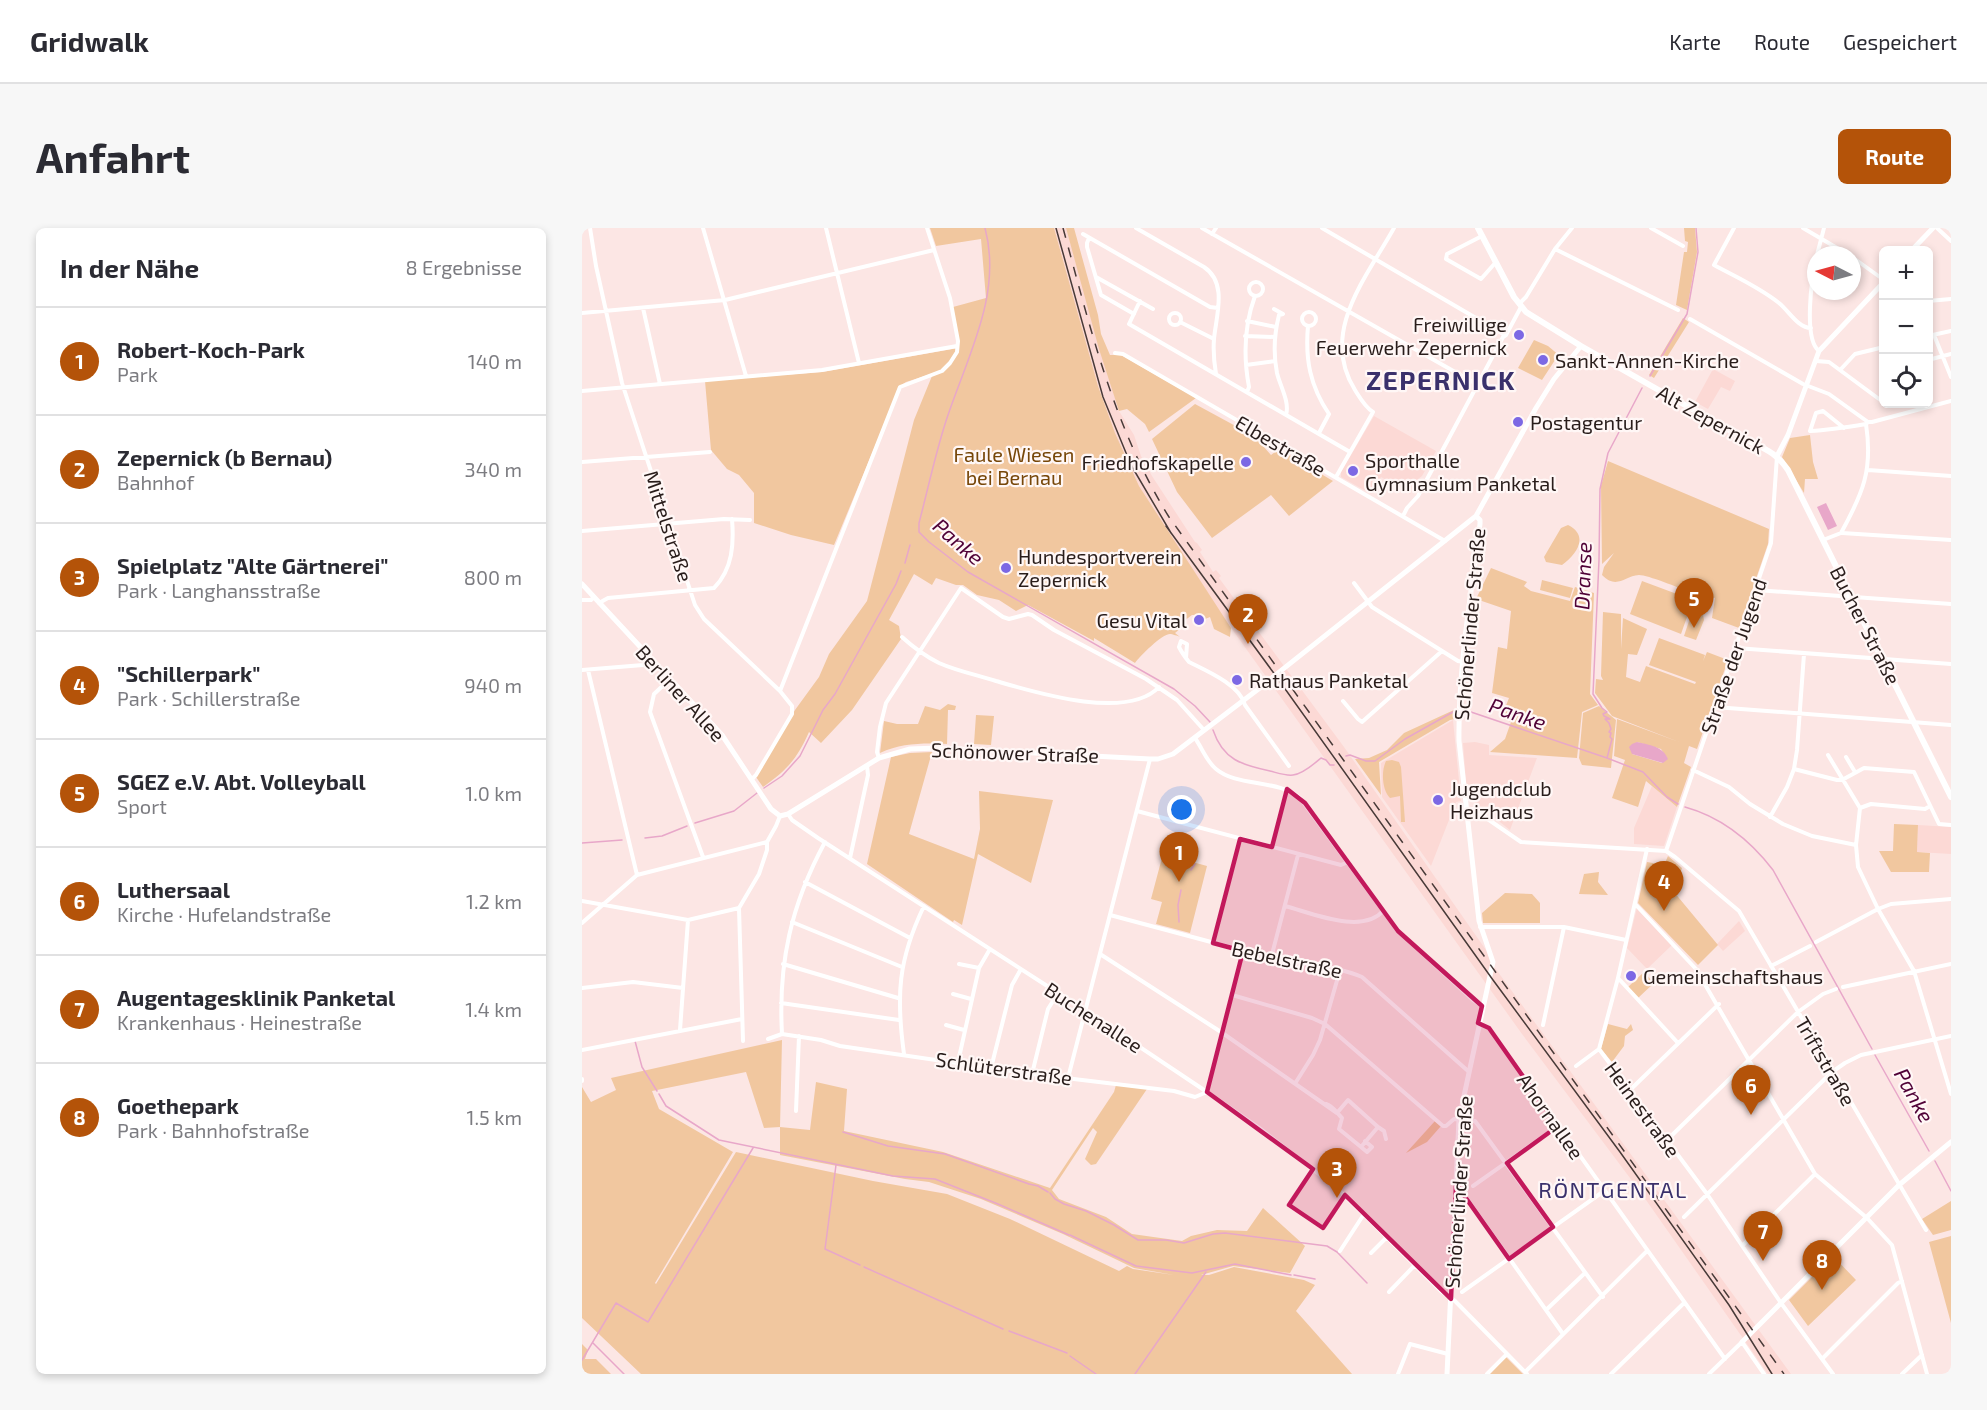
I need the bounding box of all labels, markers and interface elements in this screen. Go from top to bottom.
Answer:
text: Gridwalk [30,24,149,58]
text: Karte [1669,29,1721,54]
text: Route [1754,29,1810,54]
text: Gespeichert [1843,29,1957,54]
button: Route [1838,129,1951,184]
text: Anfahrt [36,131,190,181]
north arrow [1807,246,1861,300]
map controls [1879,246,1933,408]
button: + [1879,246,1933,300]
text: In der Nähe [60,252,199,283]
text: 8 Ergebnisse [405,255,522,279]
button: − [1879,300,1933,354]
place label: Freiwillige Feuerwehr Zepernick [1316,312,1507,359]
marker: Freiwillige Feuerwehr Zepernick [1512,328,1526,342]
text: Robert-Koch-Park [117,336,305,362]
place label: Sankt-Annen-Kirche [1555,348,1739,372]
text: 1 [75,349,84,373]
text: 140 m [468,349,522,373]
marker: Sankt-Annen-Kirche [1536,353,1550,367]
button: locate [1879,354,1933,408]
text: Park [117,362,158,386]
district label: ZEPERNICK [1366,364,1516,395]
street label: Alt Zepernick [1653,380,1769,458]
street label: Elbestraße [1232,410,1330,480]
place label: Postagentur [1530,410,1642,434]
marker: Postagentur [1511,415,1525,429]
park label: Faule Wiesen bei Bernau [954,442,1074,489]
text: Zepernick (b Bernau) [117,444,332,470]
place label: Sporthalle Gymnasium Panketal [1365,448,1556,495]
place label: Friedhofskapelle [1082,450,1234,474]
marker: Friedhofskapelle [1239,455,1253,469]
text: 2 [74,457,85,481]
text: 340 m [465,457,522,481]
marker: Sporthalle Gymnasium Panketal [1346,464,1360,478]
street label: Mittelstraße [640,467,698,585]
text: Bahnhof [117,470,194,494]
water label: Panke [929,512,989,570]
street label: Schönerlinder Straße [1449,527,1489,721]
water label: Dranse [1568,542,1596,610]
place label: Hundesportverein Zepernick [1018,544,1182,591]
text: Spielplatz "Alte Gärtnerei" [117,552,388,578]
marker: Hundesportverein Zepernick [999,561,1013,575]
street label: Bucher Straße [1826,562,1906,688]
text: 3 [74,565,85,589]
text: 800 m [464,565,522,589]
street label: Straße der Jugend [1695,575,1771,737]
text: Park · Langhansstraße [117,578,321,602]
pin: 5 [1674,578,1714,628]
pin: 2 [1228,594,1268,644]
place label: Gesu Vital [1096,608,1187,632]
marker: Gesu Vital [1192,613,1206,627]
street label: Berliner Allee [631,640,731,746]
text: "Schillerpark" [117,660,260,686]
place label: Rathaus Panketal [1249,668,1408,692]
text: 4 [73,673,86,697]
text: 940 m [464,673,522,697]
marker: Rathaus Panketal [1230,673,1244,687]
text: Park · Schillerstraße [117,686,301,710]
water label: Panke [1486,692,1550,734]
street label: Schönower Straße [931,737,1099,767]
text: SGEZ e.V. Abt. Volleyball [117,768,366,794]
place label: Jugendclub Heizhaus [1450,776,1552,823]
text: 5 [74,781,85,805]
text: 1.0 km [465,781,522,805]
marker: Jugendclub Heizhaus [1431,793,1445,807]
text: Sport [117,794,167,818]
your location [1167,795,1196,824]
pin: 1 [1160,832,1198,882]
pin: 4 [1644,862,1684,911]
text: Luthersaal [117,876,230,902]
text: 6 [74,889,85,913]
text: 1.2 km [466,889,522,913]
text: Kirche · Hufelandstraße [117,902,331,926]
street label: Bebelstraße [1230,936,1344,982]
place label: Gemeinschaftshaus [1643,964,1823,988]
marker: Gemeinschaftshaus [1624,969,1638,983]
street label: Buchenallee [1041,976,1147,1058]
text: Augentagesklinik Panketal [117,984,395,1010]
text: 7 [74,997,85,1021]
text: 1.4 km [465,997,522,1021]
text: Krankenhaus · Heinestraße [117,1010,362,1034]
street label: Triftstraße [1791,1012,1861,1110]
street label: Schlüterstraße [934,1047,1074,1089]
street label: Heinestraße [1600,1056,1686,1162]
water label: Panke [1890,1063,1940,1127]
pin: 6 [1732,1066,1770,1115]
street label: Ahornallee [1513,1068,1589,1164]
text: Goethepark [117,1092,239,1118]
street label: Schönerlinder Straße [1439,1095,1477,1289]
text: 8 [73,1105,86,1129]
text: 1.5 km [467,1105,522,1129]
text: Park · Bahnhofstraße [117,1118,310,1142]
pin: 3 [1318,1148,1356,1198]
district label: RÖNTGENTAL [1538,1176,1688,1202]
pin: 7 [1744,1212,1782,1261]
pin: 8 [1802,1240,1842,1290]

